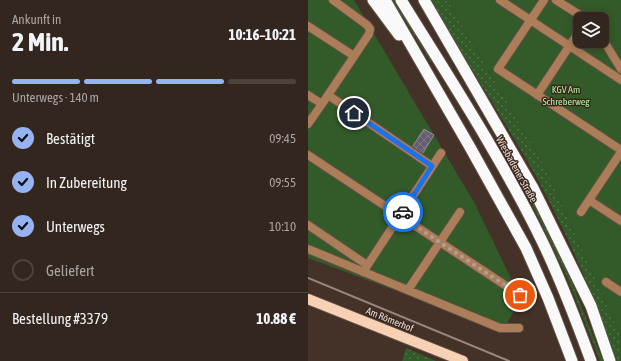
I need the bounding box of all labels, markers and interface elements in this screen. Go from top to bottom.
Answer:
text: Ankunft in [12,12,61,27]
map controls [573,12,609,48]
button: layers [573,12,609,48]
text: 10:16–10:21 [228,26,296,43]
text: 2 Min. [12,27,68,57]
park label: KGV Am Schreberweg [542,84,590,107]
text: Unterwegs · 140 m [12,90,99,105]
pin [337,96,371,130]
icon: home [343,102,365,124]
icon: check [12,127,34,149]
text: Bestätigt [46,130,95,147]
text: 09:45 [269,131,296,146]
street label: Wiesbadener Straße [494,134,539,205]
icon: check [12,171,34,193]
text: In Zubereitung [46,174,127,191]
text: 09:55 [269,175,296,190]
courier [383,192,423,232]
icon: car [392,201,414,223]
icon: check [12,215,34,237]
text: Unterwegs [46,218,105,235]
text: 10:10 [269,219,296,234]
text: Geliefert [46,262,95,279]
pin [503,278,537,312]
icon: bag [509,284,531,306]
street label: Am Römerhof [364,305,415,334]
text: Bestellung #3379 [12,310,108,327]
text: 10.88 € [256,310,296,327]

